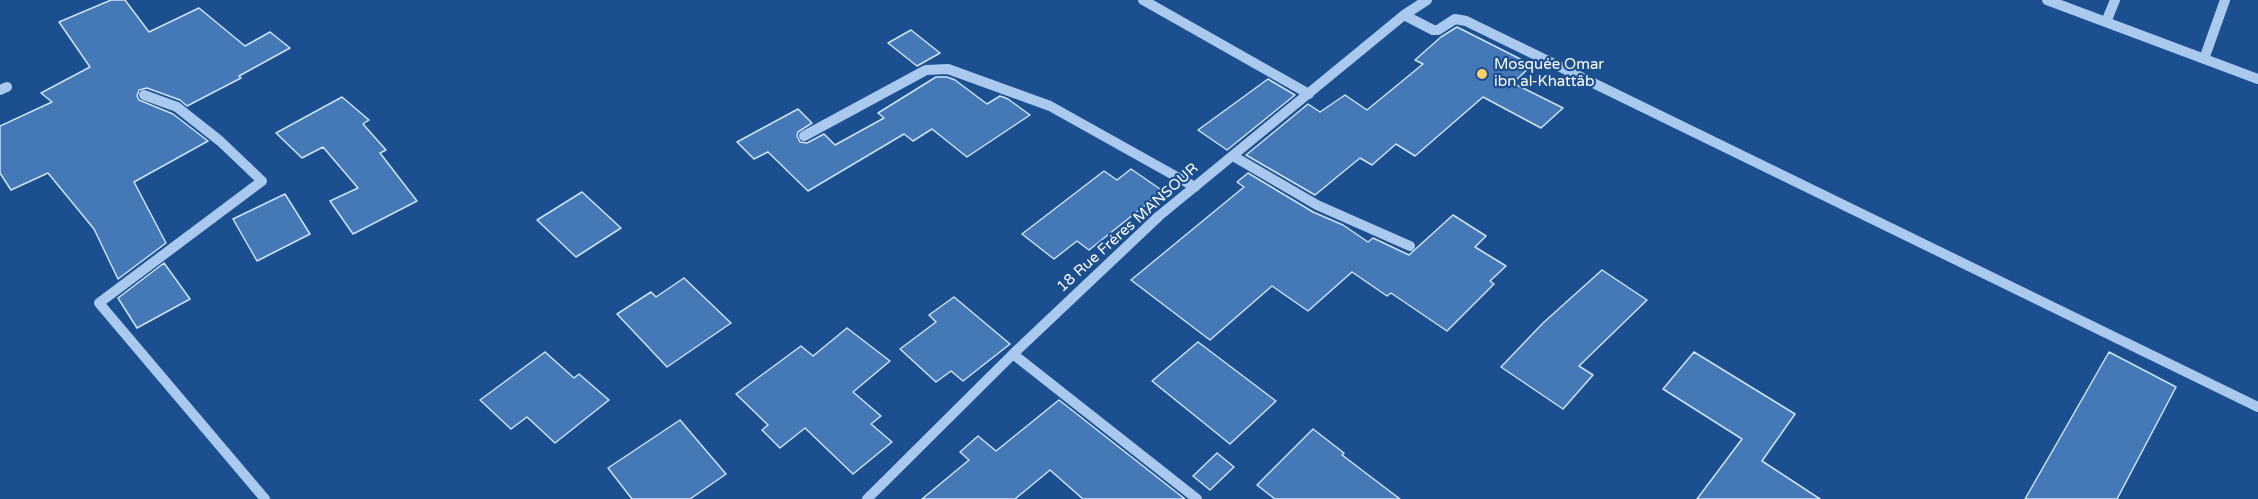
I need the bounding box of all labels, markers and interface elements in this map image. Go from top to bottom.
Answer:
place label: Mosquée Omar ibn al-Khattâb [1494,56,1604,91]
marker: Mosquée Omar ibn al-Khattâb [1475,67,1489,81]
street label: 18 Rue Fréres MANSOUR [1054,160,1202,296]

